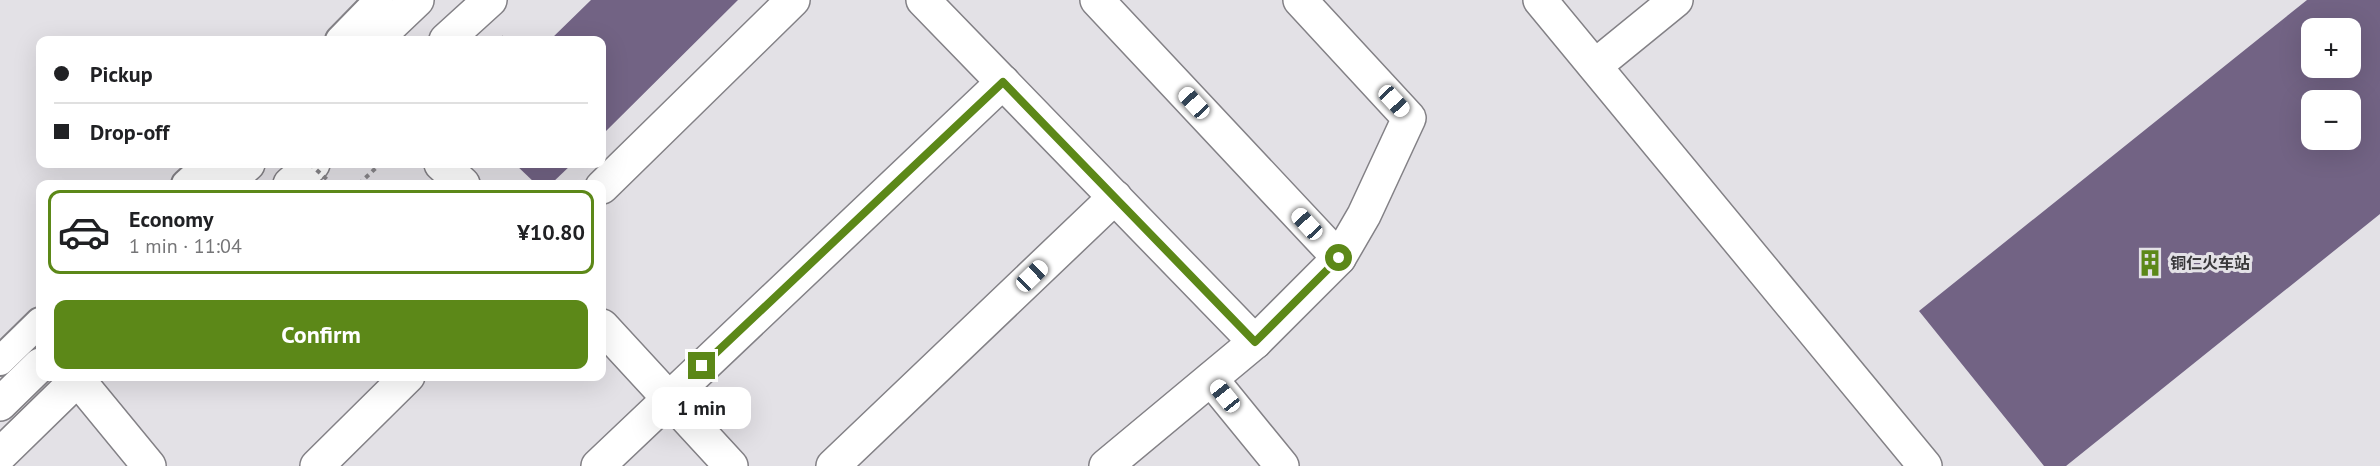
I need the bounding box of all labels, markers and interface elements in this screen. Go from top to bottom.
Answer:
map controls [2301,18,2361,150]
button: + [2301,18,2361,78]
text: Pickup [90,60,153,88]
car [1375,82,1413,120]
car [1175,84,1213,122]
button: − [2301,90,2361,150]
text: Drop-off [90,118,169,146]
icon: car [57,205,111,259]
text: Economy [129,205,213,233]
car [1288,205,1326,243]
text: ¥10.80 [517,218,585,246]
text: 1 min · 11:04 [129,233,242,259]
route start [1325,244,1352,271]
building icon: 铜仁火车站 [2135,248,2165,278]
place label: 铜仁火车站 [2170,253,2250,273]
car [1013,257,1051,295]
button: Confirm [54,300,588,369]
route end [688,352,715,379]
car [1207,376,1243,416]
callout: 1 min [652,387,752,429]
text: 1 min [677,395,726,421]

